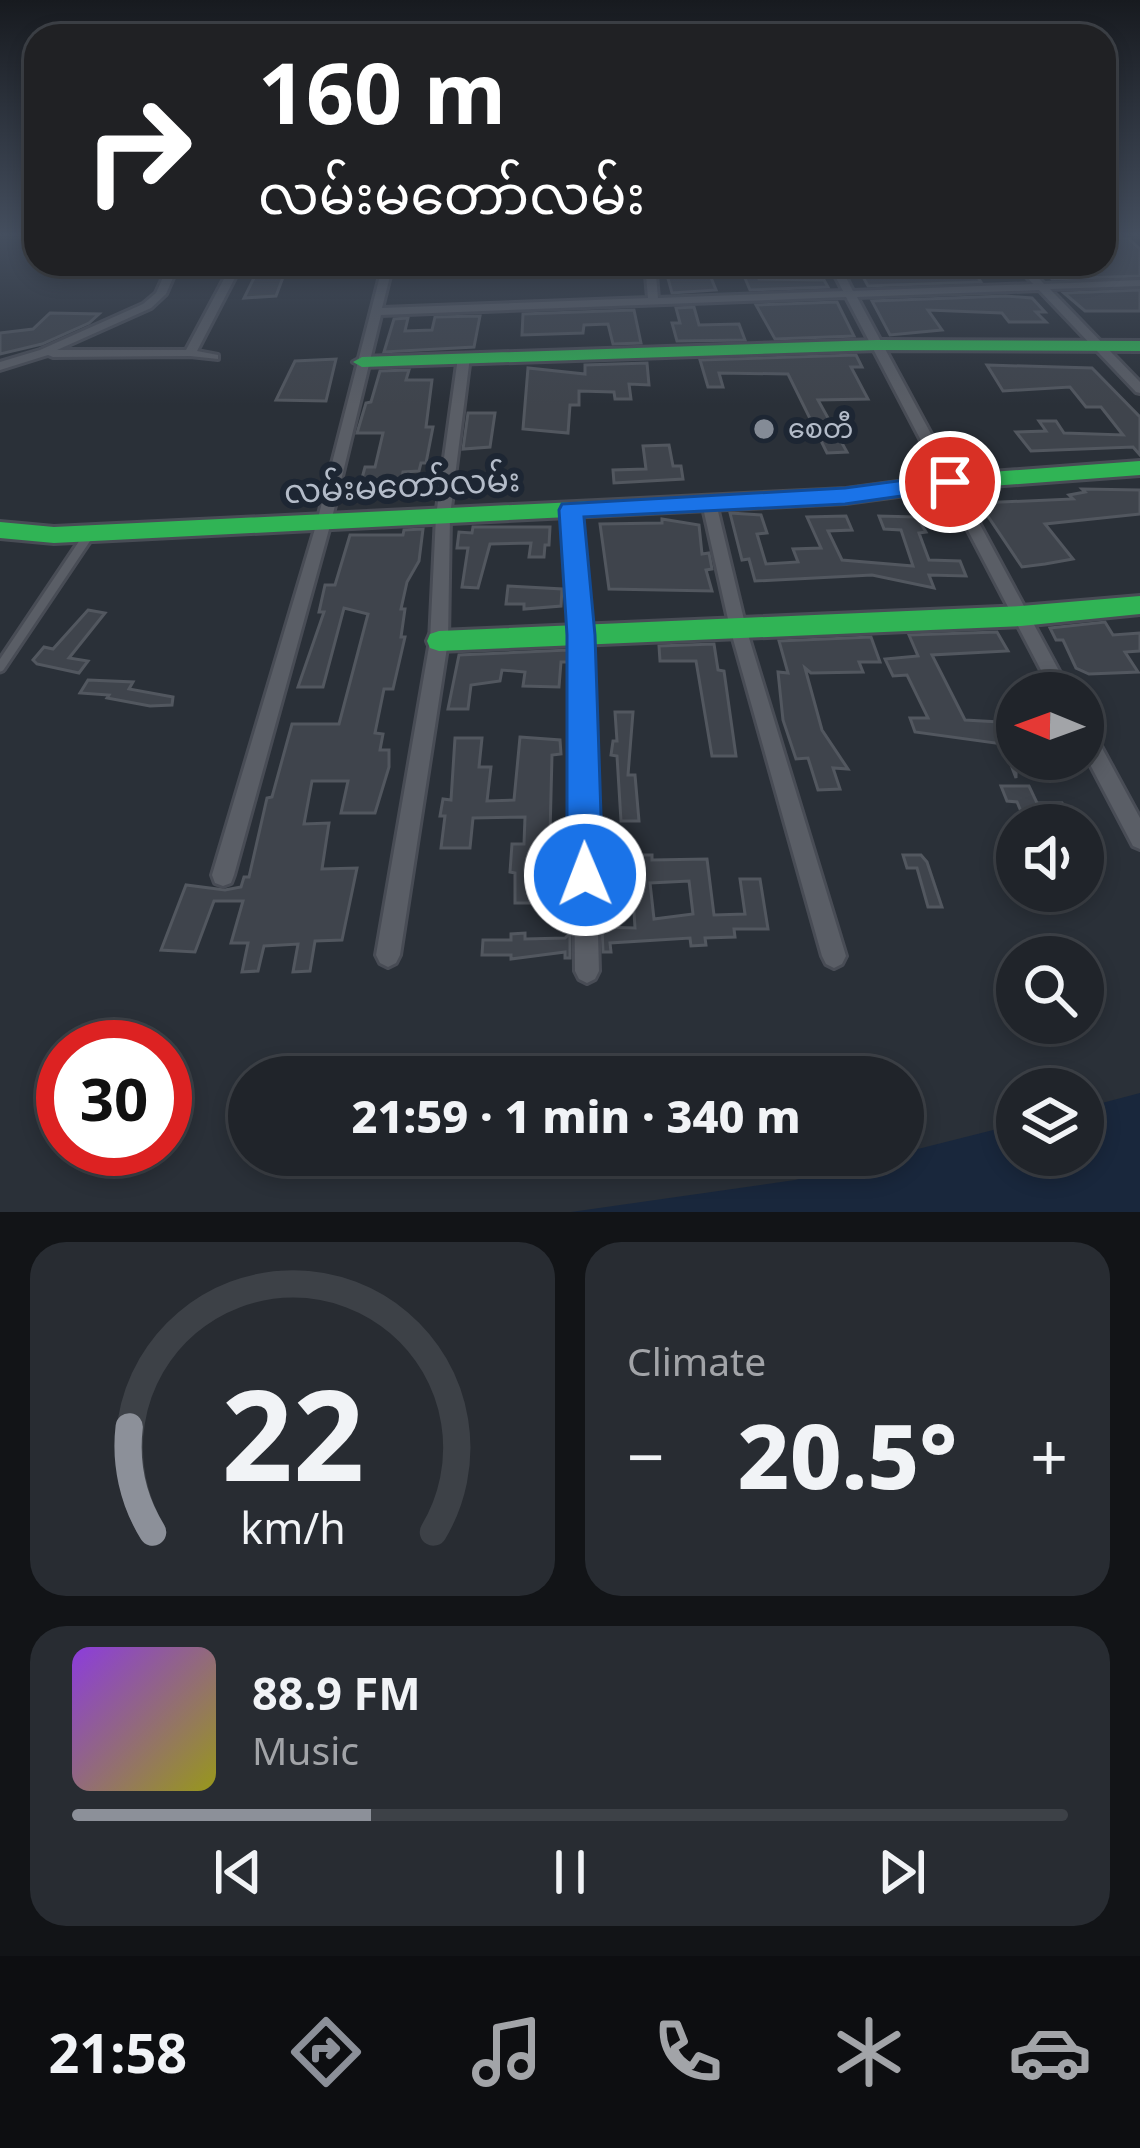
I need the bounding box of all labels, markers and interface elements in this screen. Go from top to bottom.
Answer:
text: 160 m [258,34,506,149]
icon: right [60,72,216,228]
text: လမ်းမတော်လမ်း [258,156,645,230]
place label: စေတီ [788,409,853,446]
marker: စေတီ [751,416,777,442]
pin [899,431,1001,533]
icon: arrive [917,449,983,515]
street label: လမ်းမတော်လမ်း [283,456,521,513]
north arrow [996,672,1104,780]
map controls [996,672,1104,1176]
button: sound [996,804,1104,912]
position arrow [522,812,648,938]
button: search [996,936,1104,1044]
speed limit sign: 30 [36,1020,192,1176]
button: layers [996,1068,1104,1176]
text: 21:59 · 1 min · 340 m [351,1085,801,1146]
text: Climate [627,1334,766,1387]
text: 22 [221,1348,364,1518]
text: 20.5° [738,1393,957,1515]
text: − [627,1410,665,1500]
text: + [1030,1410,1068,1500]
text: km/h [240,1498,345,1557]
text: 88.9 FM [252,1662,421,1723]
text: Music [252,1723,359,1776]
icon: previous [205,1839,271,1905]
icon: pause [537,1839,603,1905]
icon: next [869,1839,935,1905]
icon: directions [284,2010,368,2094]
icon: music [465,2010,549,2094]
icon: phone [646,2010,730,2094]
icon: climate [827,2010,911,2094]
icon: car [1008,2010,1092,2094]
text: 21:58 [48,2015,187,2089]

